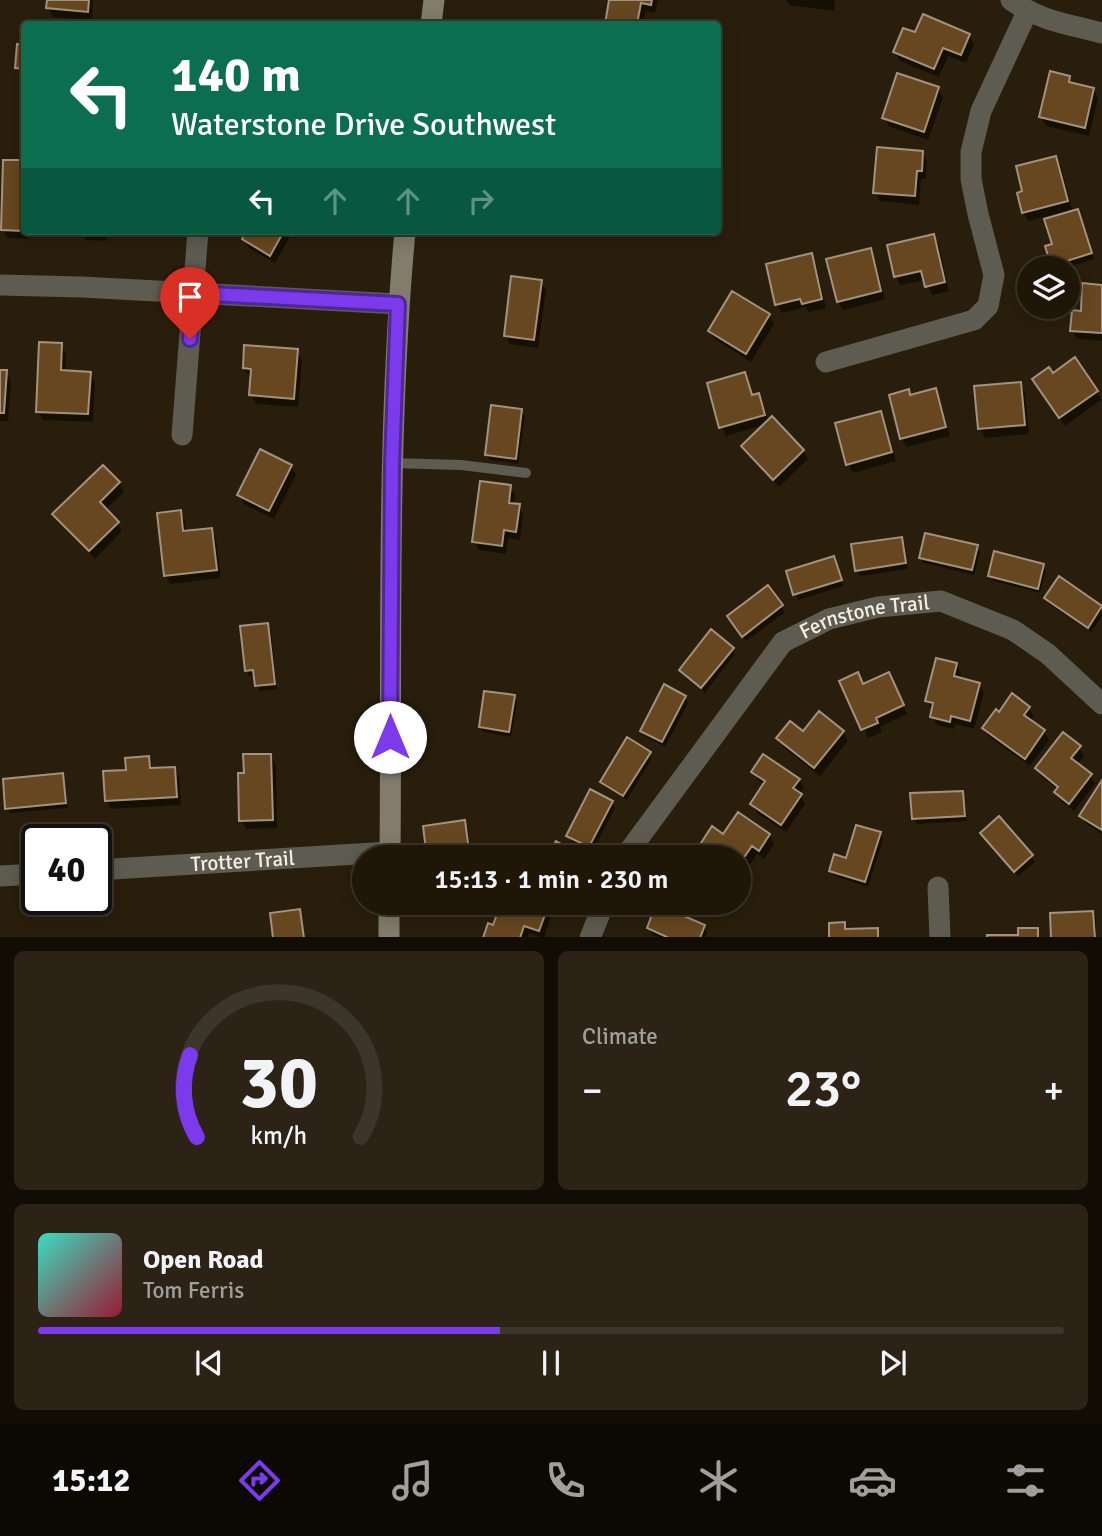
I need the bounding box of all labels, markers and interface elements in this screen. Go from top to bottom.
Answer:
text: 140 m [171,45,301,105]
icon: left [56,49,147,140]
text: Waterstone Drive Southwest [171,105,556,144]
icon: left [243,182,281,220]
icon: ahead [316,182,354,220]
icon: ahead [389,182,427,220]
icon: right [462,182,500,220]
map controls [1017,256,1080,319]
button: layers [1017,256,1080,319]
pin [160,267,220,339]
icon: arrive [171,278,209,316]
street label: Fernstone Trail [795,589,931,645]
position arrow [353,700,427,774]
speed limit sign: 40 [21,824,112,915]
street label: Trotter Trail [190,845,296,877]
text: 15:13 · 1 min · 230 m [435,864,668,896]
text: Climate [582,1022,658,1051]
text: 30 [240,1039,318,1128]
text: 23° [785,1057,861,1121]
text: − [582,1067,603,1114]
text: + [1043,1067,1064,1114]
text: km/h [251,1119,307,1150]
text: Open Road [143,1244,264,1276]
text: Tom Ferris [143,1276,244,1305]
icon: previous [190,1344,228,1382]
icon: pause [532,1344,570,1382]
icon: next [874,1344,912,1382]
icon: directions [235,1456,284,1505]
icon: music [388,1456,437,1505]
icon: phone [541,1456,590,1505]
icon: climate [694,1456,743,1505]
icon: car [848,1456,897,1505]
icon: filters [1001,1456,1050,1505]
text: 15:12 [52,1461,131,1500]

